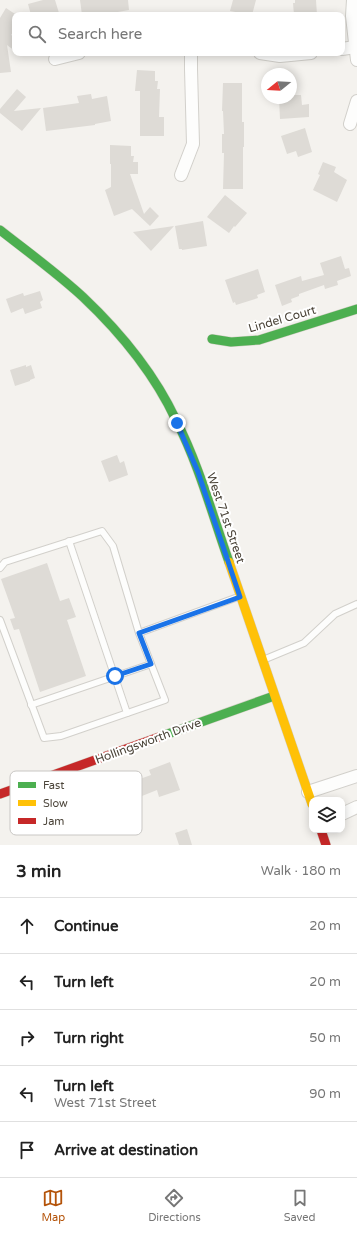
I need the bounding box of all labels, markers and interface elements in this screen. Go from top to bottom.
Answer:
search box [12,12,345,56]
icon: search [26,23,48,45]
text: Search here [58,25,142,43]
north arrow [261,68,297,104]
street label: Lindel Court [247,303,318,335]
route end [168,414,186,432]
street label: West 71st Street [204,471,248,565]
route start [106,667,124,685]
street label: Hollingsworth Drive [93,715,203,767]
legend [10,771,142,835]
text: Fast [43,779,64,792]
text: Slow [43,797,68,810]
map controls [309,797,345,833]
button: layers [309,797,345,833]
text: Jam [43,815,64,828]
text: 3 min [16,861,61,882]
text: Walk · 180 m [261,863,341,879]
icon: ahead [16,915,38,937]
text: Continue [54,917,118,935]
text: 20 m [309,918,341,934]
icon: left [16,971,38,993]
text: Turn left [54,973,114,991]
text: 20 m [309,974,341,990]
icon: right [16,1027,38,1049]
text: Turn right [54,1029,124,1047]
text: 50 m [309,1030,341,1046]
text: Turn left [54,1077,114,1095]
icon: left [16,1083,38,1105]
text: 90 m [309,1086,341,1102]
text: West 71st Street [54,1095,156,1111]
icon: arrive [16,1139,38,1161]
text: Arrive at destination [54,1141,198,1159]
tab: Map [41,1187,65,1224]
tab: Directions [148,1187,201,1224]
tab: Saved [284,1187,316,1224]

